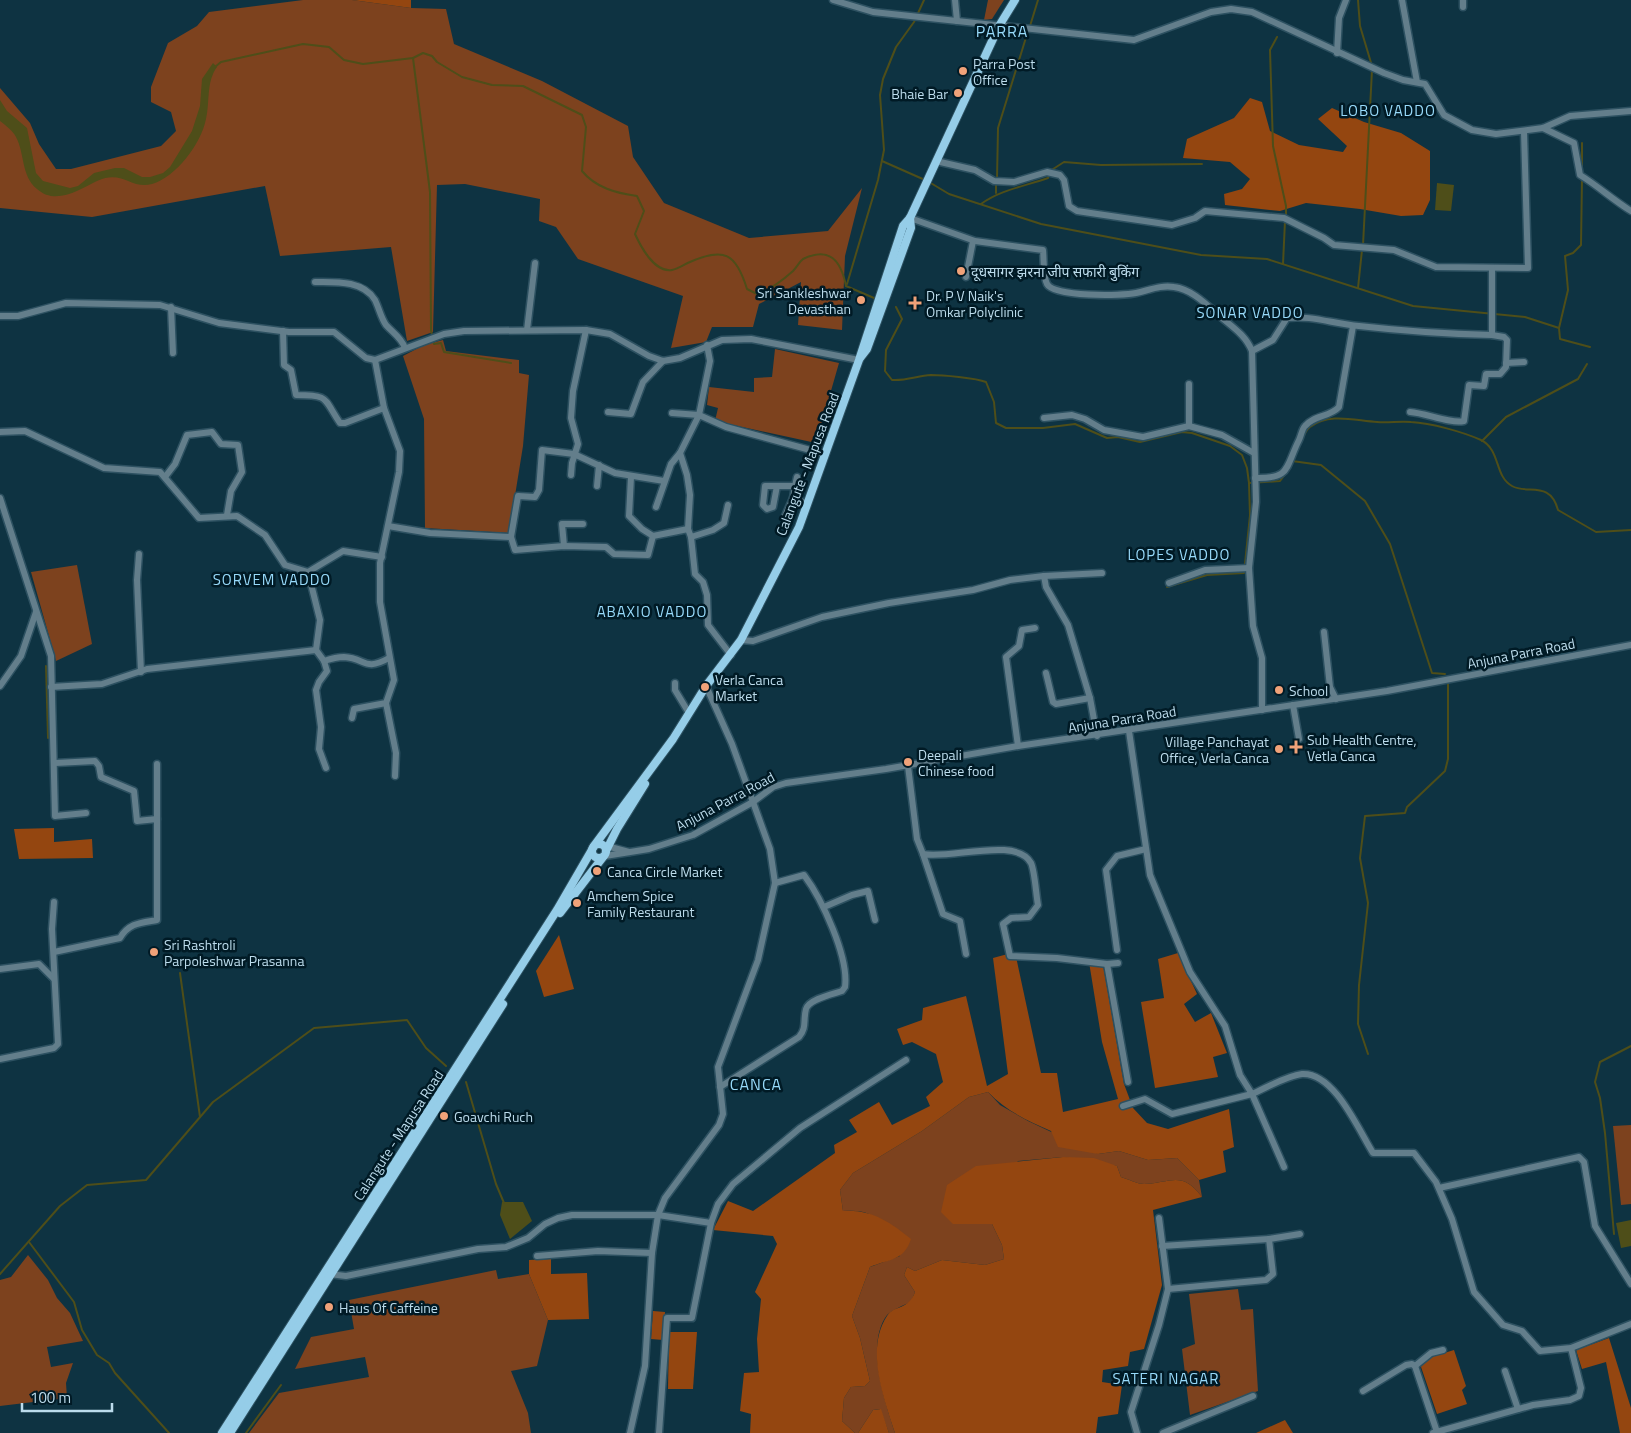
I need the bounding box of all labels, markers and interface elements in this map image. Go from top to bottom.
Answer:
district label: PARRA [976,19,1028,43]
place label: Parra Post Office [973,53,1035,90]
marker: Parra Post Office [957,65,969,77]
place label: Bhaie Bar [891,83,948,104]
marker: Bhaie Bar [952,87,964,99]
district label: LOBO VADDO [1340,99,1436,122]
place label: दूधसागर झरना जीप सफारी बुकिंग [971,261,1140,282]
marker: दूधसागर झरना जीप सफारी बुकिंग [955,265,967,277]
place label: Sri Sankleshwar Devasthan [757,282,851,319]
place label: Dr. P V Naik's Omkar Polyclinic [926,285,1023,322]
marker: Sri Sankleshwar Devasthan [855,294,867,306]
marker: Dr. P V Naik's Omkar Polyclinic [908,296,922,310]
district label: SONAR VADDO [1196,301,1304,324]
street label: Calangute - Mapusa Road [770,389,844,539]
district label: LOPES VADDO [1128,543,1230,566]
district label: SORVEM VADDO [213,568,331,591]
district label: ABAXIO VADDO [597,600,707,623]
street label: Anjuna Parra Road [1465,632,1577,674]
place label: Verla Canca Market [715,669,783,706]
place label: School [1289,680,1328,701]
marker: Verla Canca Market [699,681,711,693]
marker: School [1273,684,1285,696]
street label: Anjuna Parra Road [1066,700,1178,738]
place label: Sub Health Centre, Vetla Canca [1307,729,1417,766]
place label: Village Panchayat Office, Verla Canca [1160,731,1269,768]
marker: Sub Health Centre, Vetla Canca [1289,740,1303,754]
marker: Village Panchayat Office, Verla Canca [1273,743,1285,755]
place label: Deepali Chinese food [918,744,994,781]
marker: Deepali Chinese food [902,756,914,768]
street label: Anjuna Parra Road [672,766,778,836]
place label: Canca Circle Market [607,861,722,882]
marker: Canca Circle Market [591,865,603,877]
place label: Amchem Spice Family Restaurant [587,885,695,922]
marker: Amchem Spice Family Restaurant [571,897,583,909]
place label: Sri Rashtroli Parpoleshwar Prasanna [164,934,304,971]
marker: Sri Rashtroli Parpoleshwar Prasanna [148,946,160,958]
street label: Calangute - Mapusa Road [348,1066,448,1204]
district label: CANCA [730,1072,782,1096]
place label: Goavchi Ruch [454,1106,533,1127]
marker: Goavchi Ruch [438,1110,450,1122]
place label: Haus Of Caffeine [339,1297,438,1318]
marker: Haus Of Caffeine [323,1301,335,1313]
district label: SATERI NAGAR [1113,1367,1219,1390]
scale bar [22,1380,112,1412]
text: 100 m [30,1386,71,1409]

